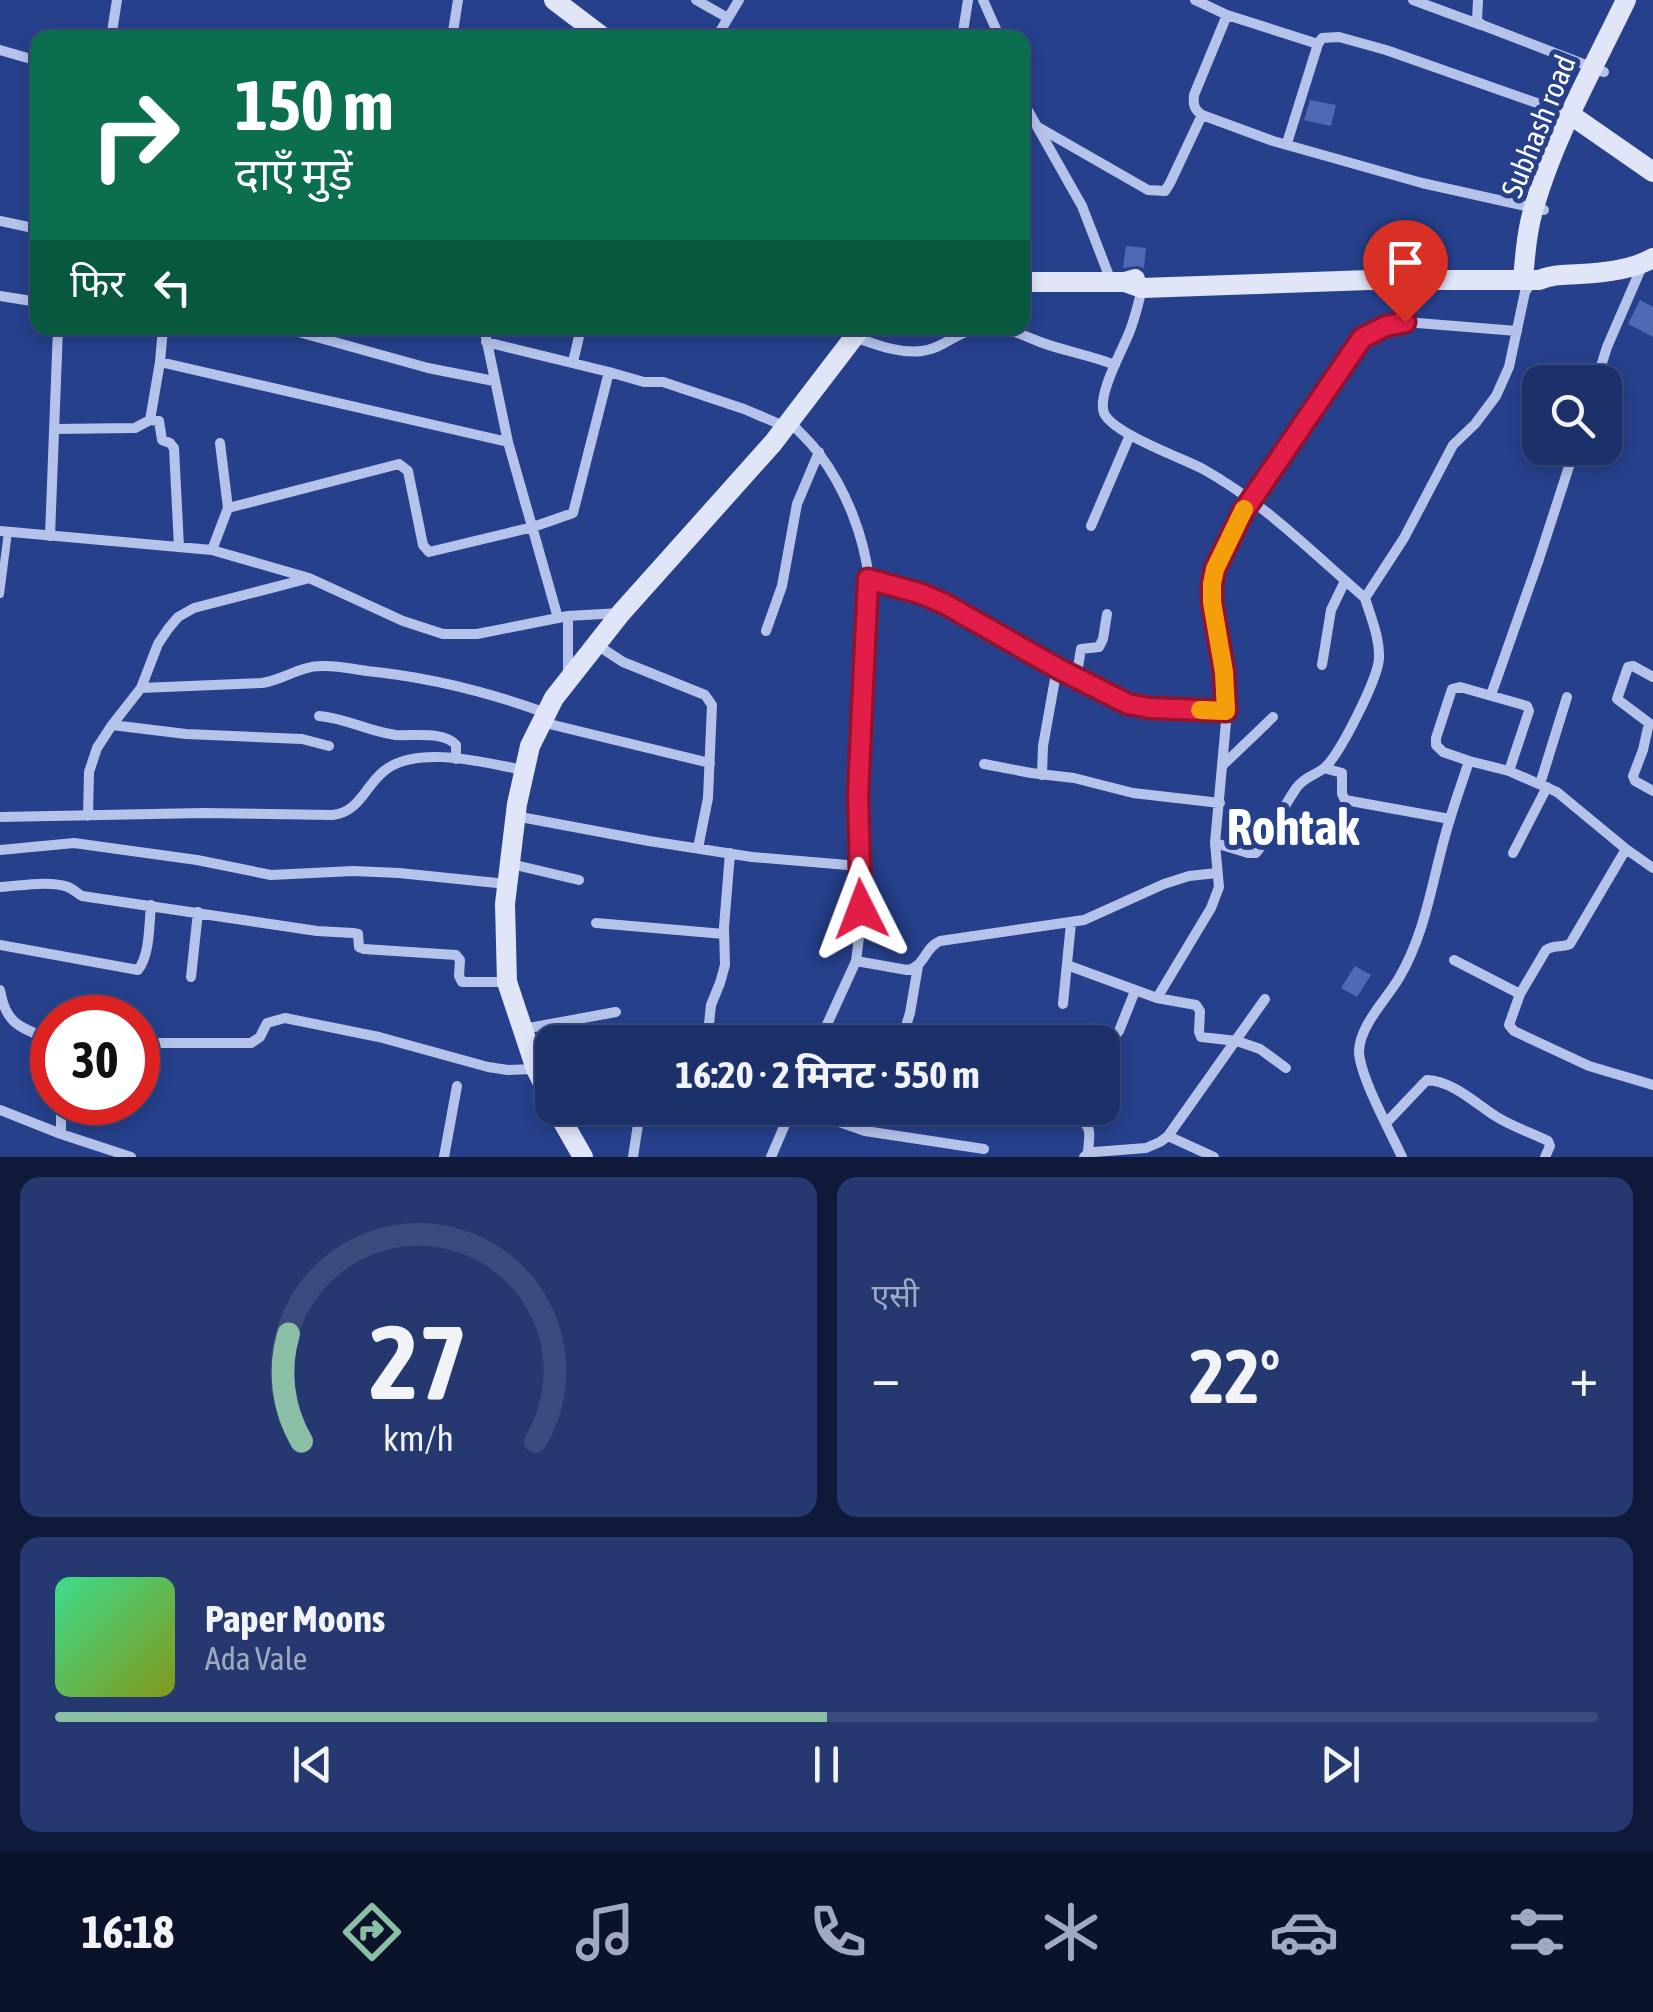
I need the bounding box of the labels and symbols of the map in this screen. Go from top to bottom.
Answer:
street label: Subhash road [1494,50,1582,202]
pin [1363,220,1448,323]
district label: Rohtak [1227,798,1360,856]
position arrow [809,857,913,961]
speed limit sign: 30 [30,995,160,1125]

